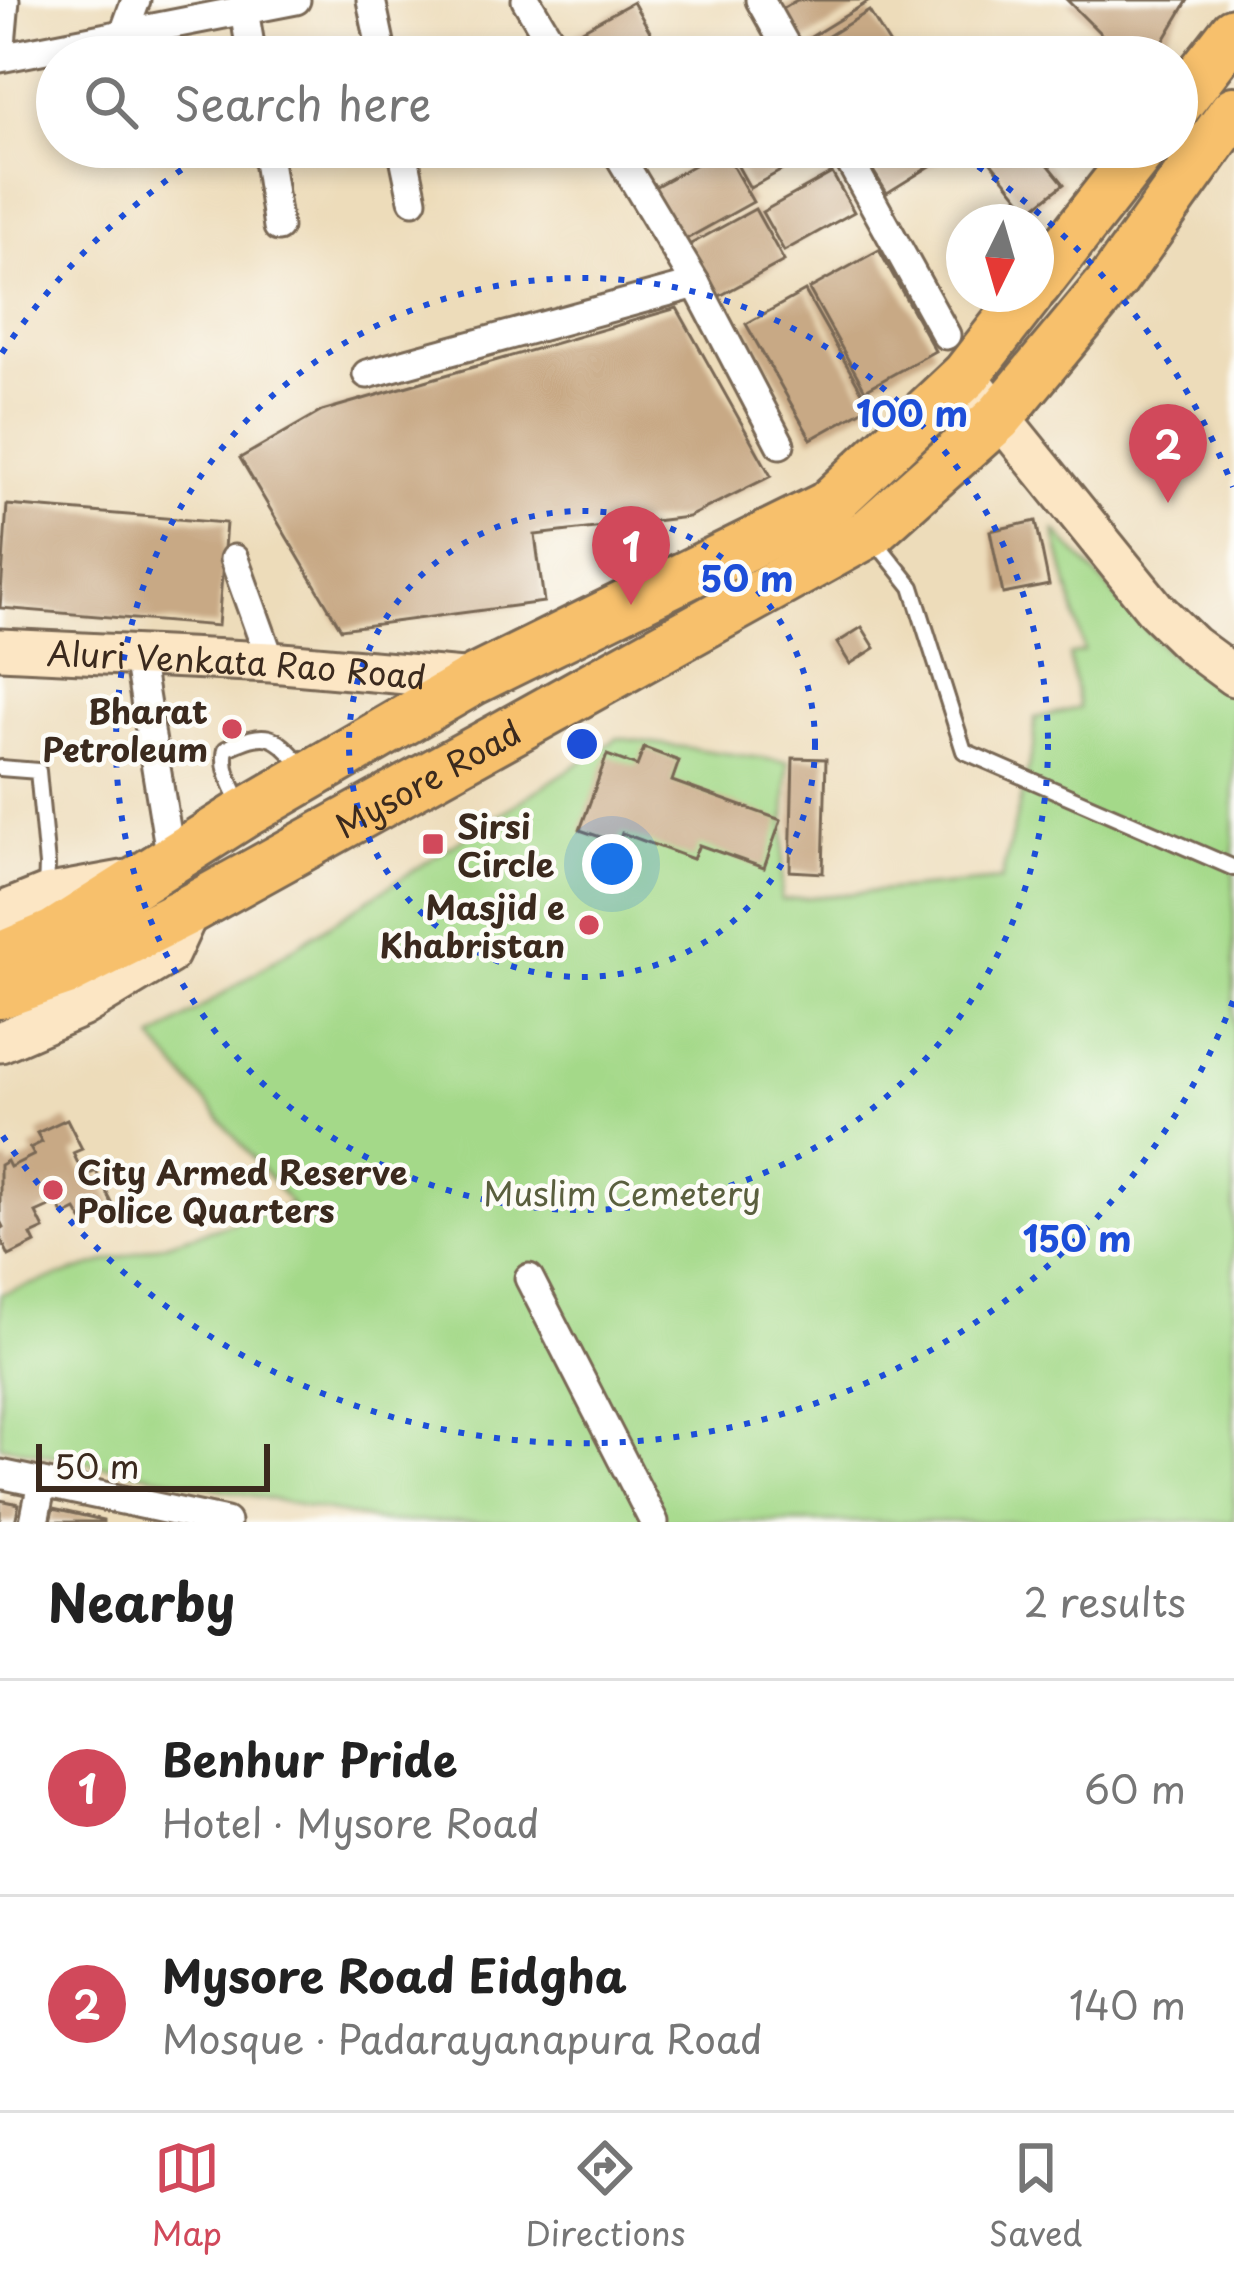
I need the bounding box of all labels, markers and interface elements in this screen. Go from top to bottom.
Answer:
search box [36,36,1198,168]
text: Search here [174,68,431,136]
icon: search [78,69,144,135]
north arrow [946,204,1054,312]
text: 100 m [856,385,968,439]
pin: 2 [1129,404,1207,503]
pin: 1 [592,506,670,605]
text: 50 m [700,550,794,604]
street label: Aluri Venkata Rao Road [46,626,428,701]
place label: Bharat Petroleum [42,685,208,773]
street label: Mysore Road [325,706,530,849]
marker: Bharat Petroleum [219,716,245,742]
centre of rings [561,723,603,765]
place label: Sirsi Circle [457,800,555,888]
marker: Sirsi Circle [420,831,446,857]
your location [582,834,642,894]
place label: Masjid e Khabristan [379,881,565,969]
marker: Masjid e Khabristan [576,912,602,938]
place label: City Armed Reserve Police Quarters [77,1146,408,1234]
park label: Muslim Cemetery [483,1167,761,1217]
marker: City Armed Reserve Police Quarters [40,1177,66,1203]
text: 150 m [1022,1210,1132,1264]
scale bar [36,1438,270,1491]
text: 50 m [54,1440,140,1490]
text: Nearby [48,1562,235,1639]
text: 2 results [1024,1571,1186,1630]
text: Benhur Pride [162,1724,458,1792]
text: 1 [78,1758,96,1817]
text: 60 m [1084,1758,1186,1817]
text: Hotel · Mysore Road [162,1792,539,1851]
text: Mysore Road Eidgha [162,1940,627,2008]
text: 2 [73,1974,101,2033]
text: 140 m [1069,1974,1186,2033]
text: Mosque · Padarayanapura Road [162,2008,763,2067]
tab: Map [152,2135,222,2257]
tab: Directions [525,2135,686,2257]
tab: Saved [989,2135,1082,2257]

